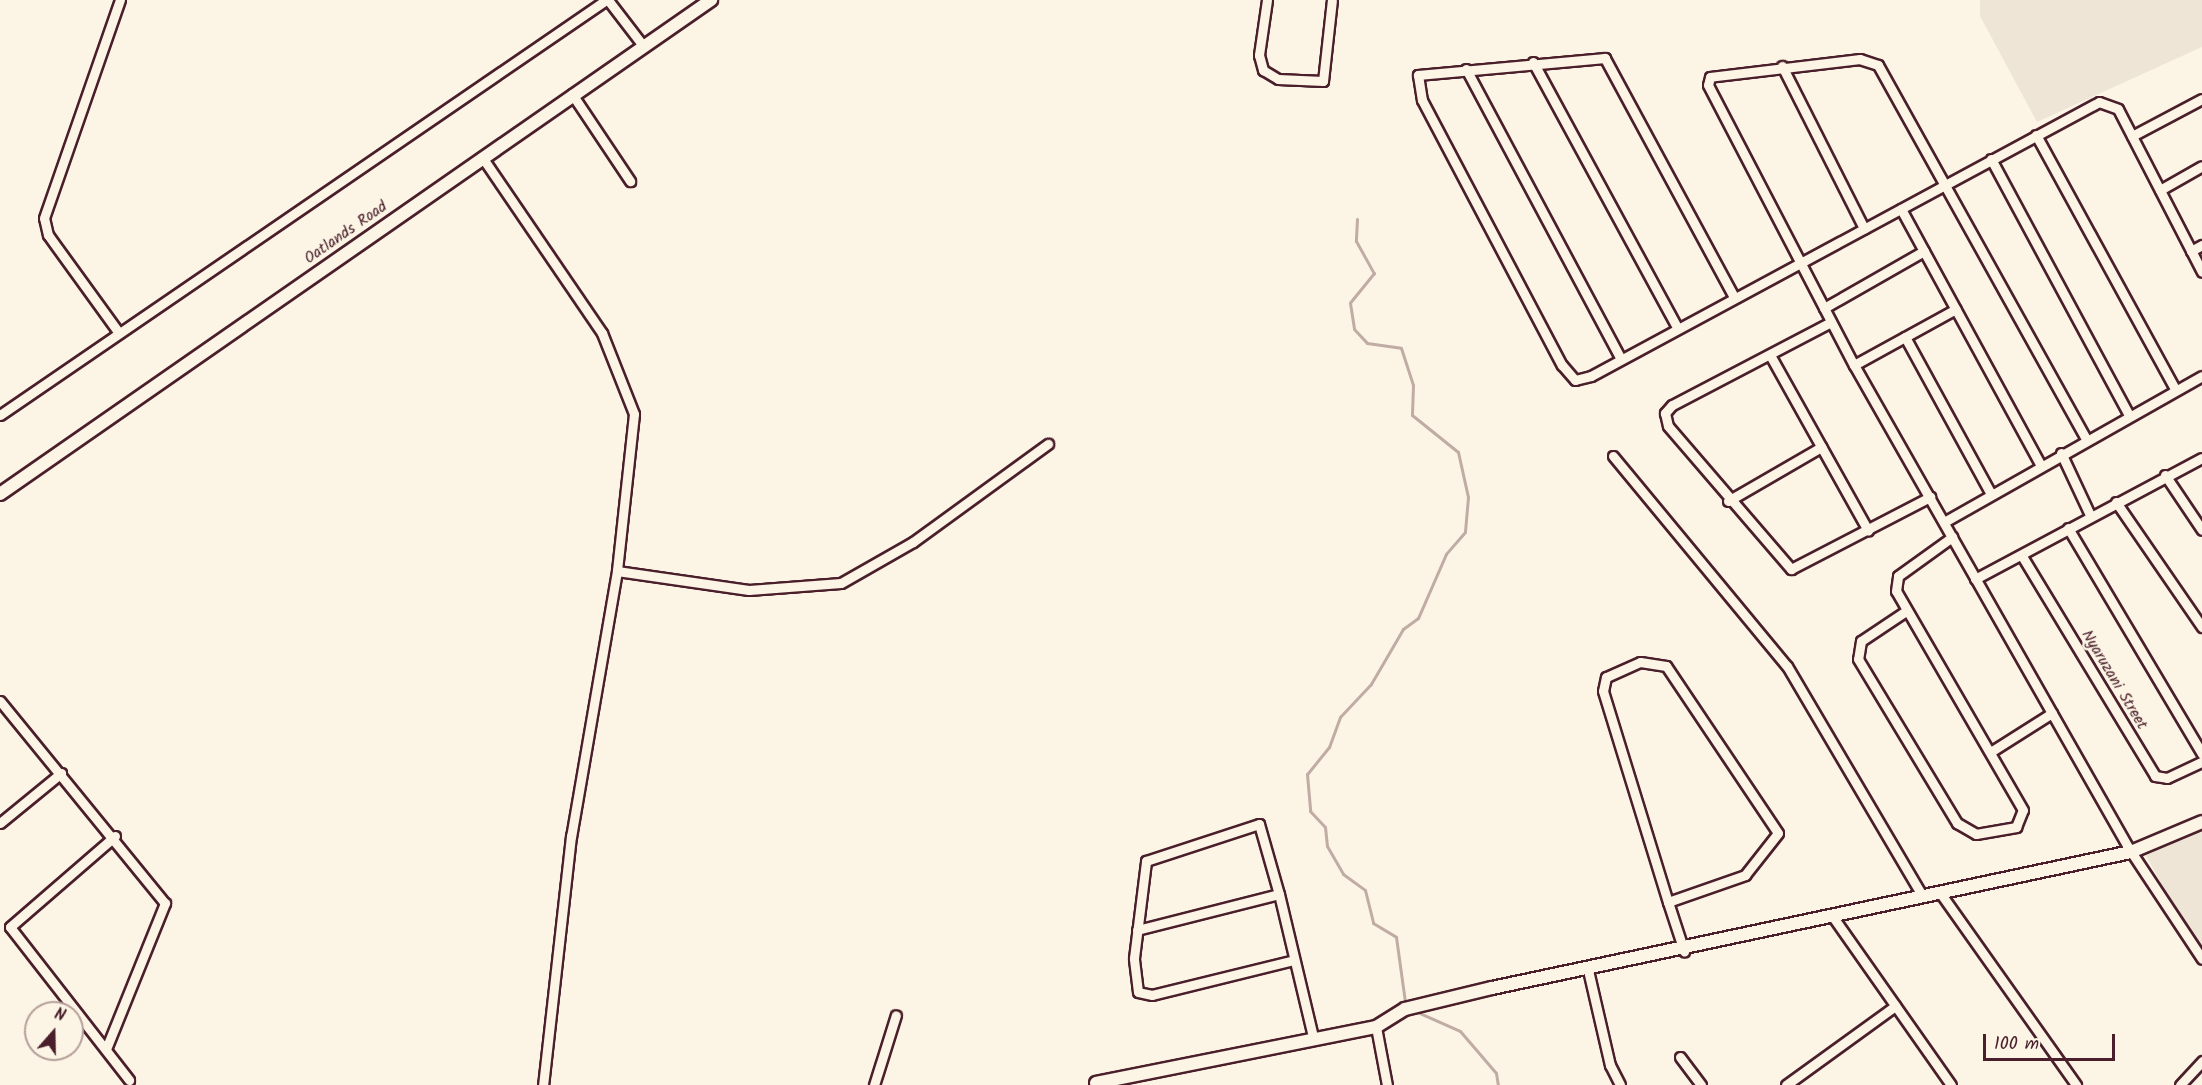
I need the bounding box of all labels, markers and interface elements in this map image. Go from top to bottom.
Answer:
street label: Oatlands Road [301,197,391,269]
street label: Nyaruzani Street [2077,627,2151,733]
north arrow [24,1001,84,1061]
text: N [51,1002,69,1029]
scale bar [1986,1022,2118,1060]
text: 100 m [1994,1030,2039,1059]

